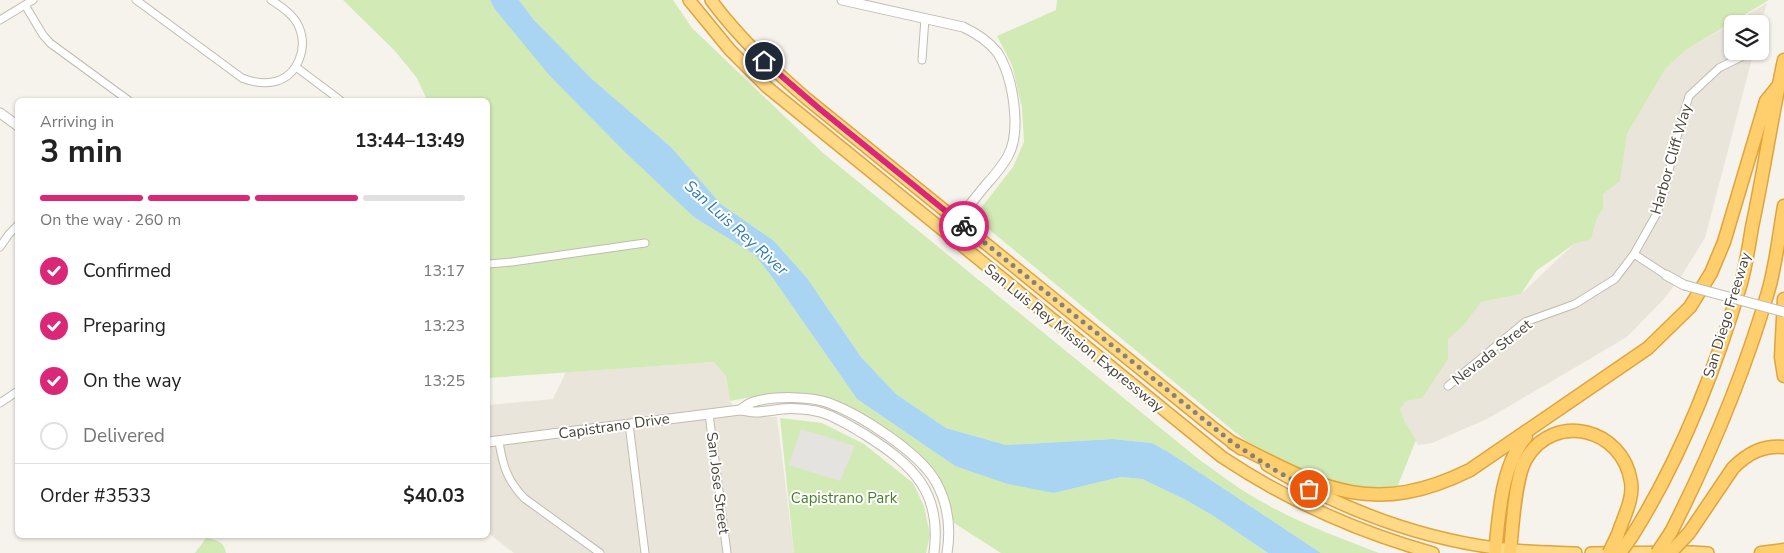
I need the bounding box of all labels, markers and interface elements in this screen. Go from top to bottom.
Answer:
map controls [1724,15,1769,60]
button: layers [1724,15,1769,60]
pin [743,40,785,82]
icon: home [750,47,778,75]
street label: Harbor Cliff Way [1646,101,1696,217]
text: Arriving in [40,111,114,133]
text: 13:44–13:49 [355,128,465,154]
text: 3 min [40,130,123,173]
water label: San Luis Rey River [679,175,794,281]
courier [939,201,989,251]
text: On the way · 260 m [40,209,181,231]
icon: bike [950,212,978,240]
street label: San Diego Freeway [1698,249,1756,380]
icon: check [40,257,68,285]
text: Confirmed [83,258,171,284]
street label: San Luis Rey Mission Expressway [980,259,1168,417]
text: 13:17 [423,260,465,282]
icon: check [40,312,68,340]
text: Preparing [83,313,166,339]
street label: Nevada Street [1448,314,1537,389]
text: 13:23 [423,315,465,337]
icon: check [40,367,68,395]
text: On the way [83,368,181,394]
text: 13:25 [423,370,465,392]
street label: Capistrano Drive [557,408,671,444]
text: Delivered [83,423,165,449]
street label: San Jose Street [702,431,734,536]
pin [1288,468,1330,510]
icon: bag [1295,475,1323,503]
text: Order #3533 [40,483,151,509]
text: $40.03 [403,483,465,509]
park label: Capistrano Park [791,488,898,508]

